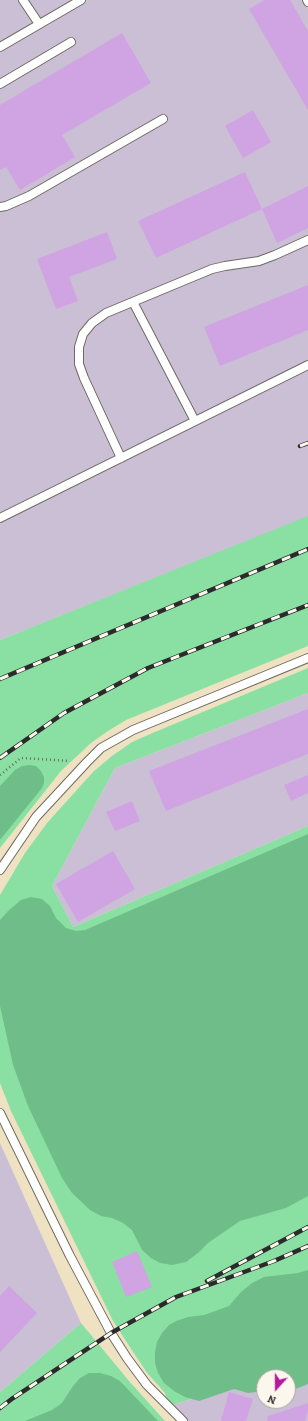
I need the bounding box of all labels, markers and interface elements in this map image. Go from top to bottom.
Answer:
north arrow [256,1369,296,1409]
text: N [265,1391,278,1408]

